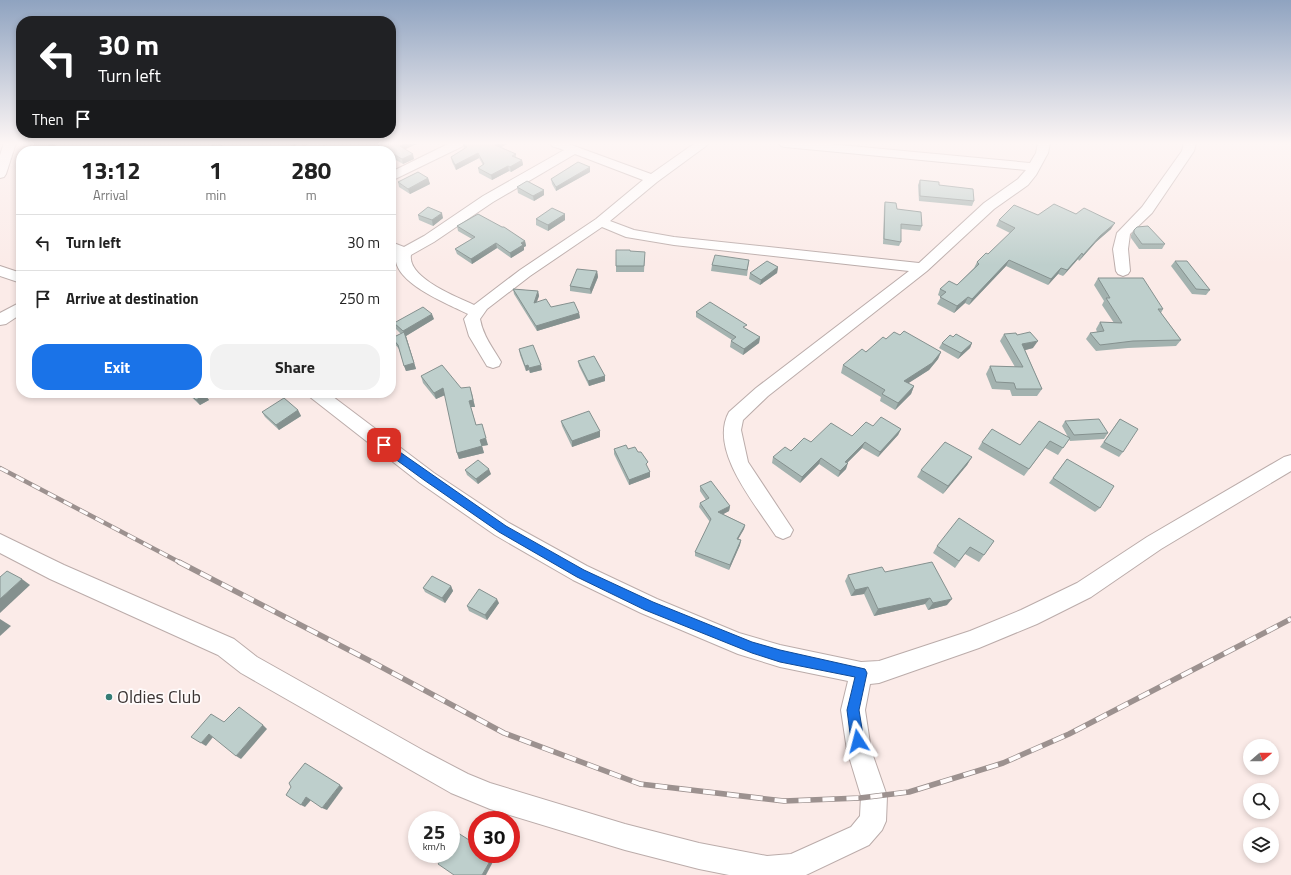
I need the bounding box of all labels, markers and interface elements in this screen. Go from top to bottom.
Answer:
text: 30 m [98,23,159,66]
icon: left [32,32,84,84]
text: Turn left [98,62,161,89]
text: Then [32,108,64,131]
icon: arrive [72,108,94,130]
text: 13:12 [81,152,141,188]
text: 1 [209,152,223,188]
text: 280 [291,152,331,188]
text: Arrival [93,185,128,205]
text: min [205,185,226,205]
text: m [306,185,317,205]
text: Turn left [66,231,121,254]
text: 30 m [347,231,380,254]
icon: left [32,232,54,254]
text: Arrive at destination [66,287,199,310]
text: 250 m [339,287,380,310]
icon: arrive [32,288,54,310]
button: Exit [32,344,202,390]
button: Share [210,344,380,390]
pin [367,428,401,462]
icon: arrive [373,434,395,456]
place label: Oldies Club [117,683,201,710]
marker: Oldies Club [104,692,114,702]
position arrow [837,720,879,762]
north arrow [1243,739,1279,775]
map controls [1243,739,1279,863]
button: search [1243,783,1279,819]
speed limit sign: 30 [468,811,520,863]
text: 25 [423,816,445,847]
button: layers [1243,827,1279,863]
text: km/h [423,839,445,854]

